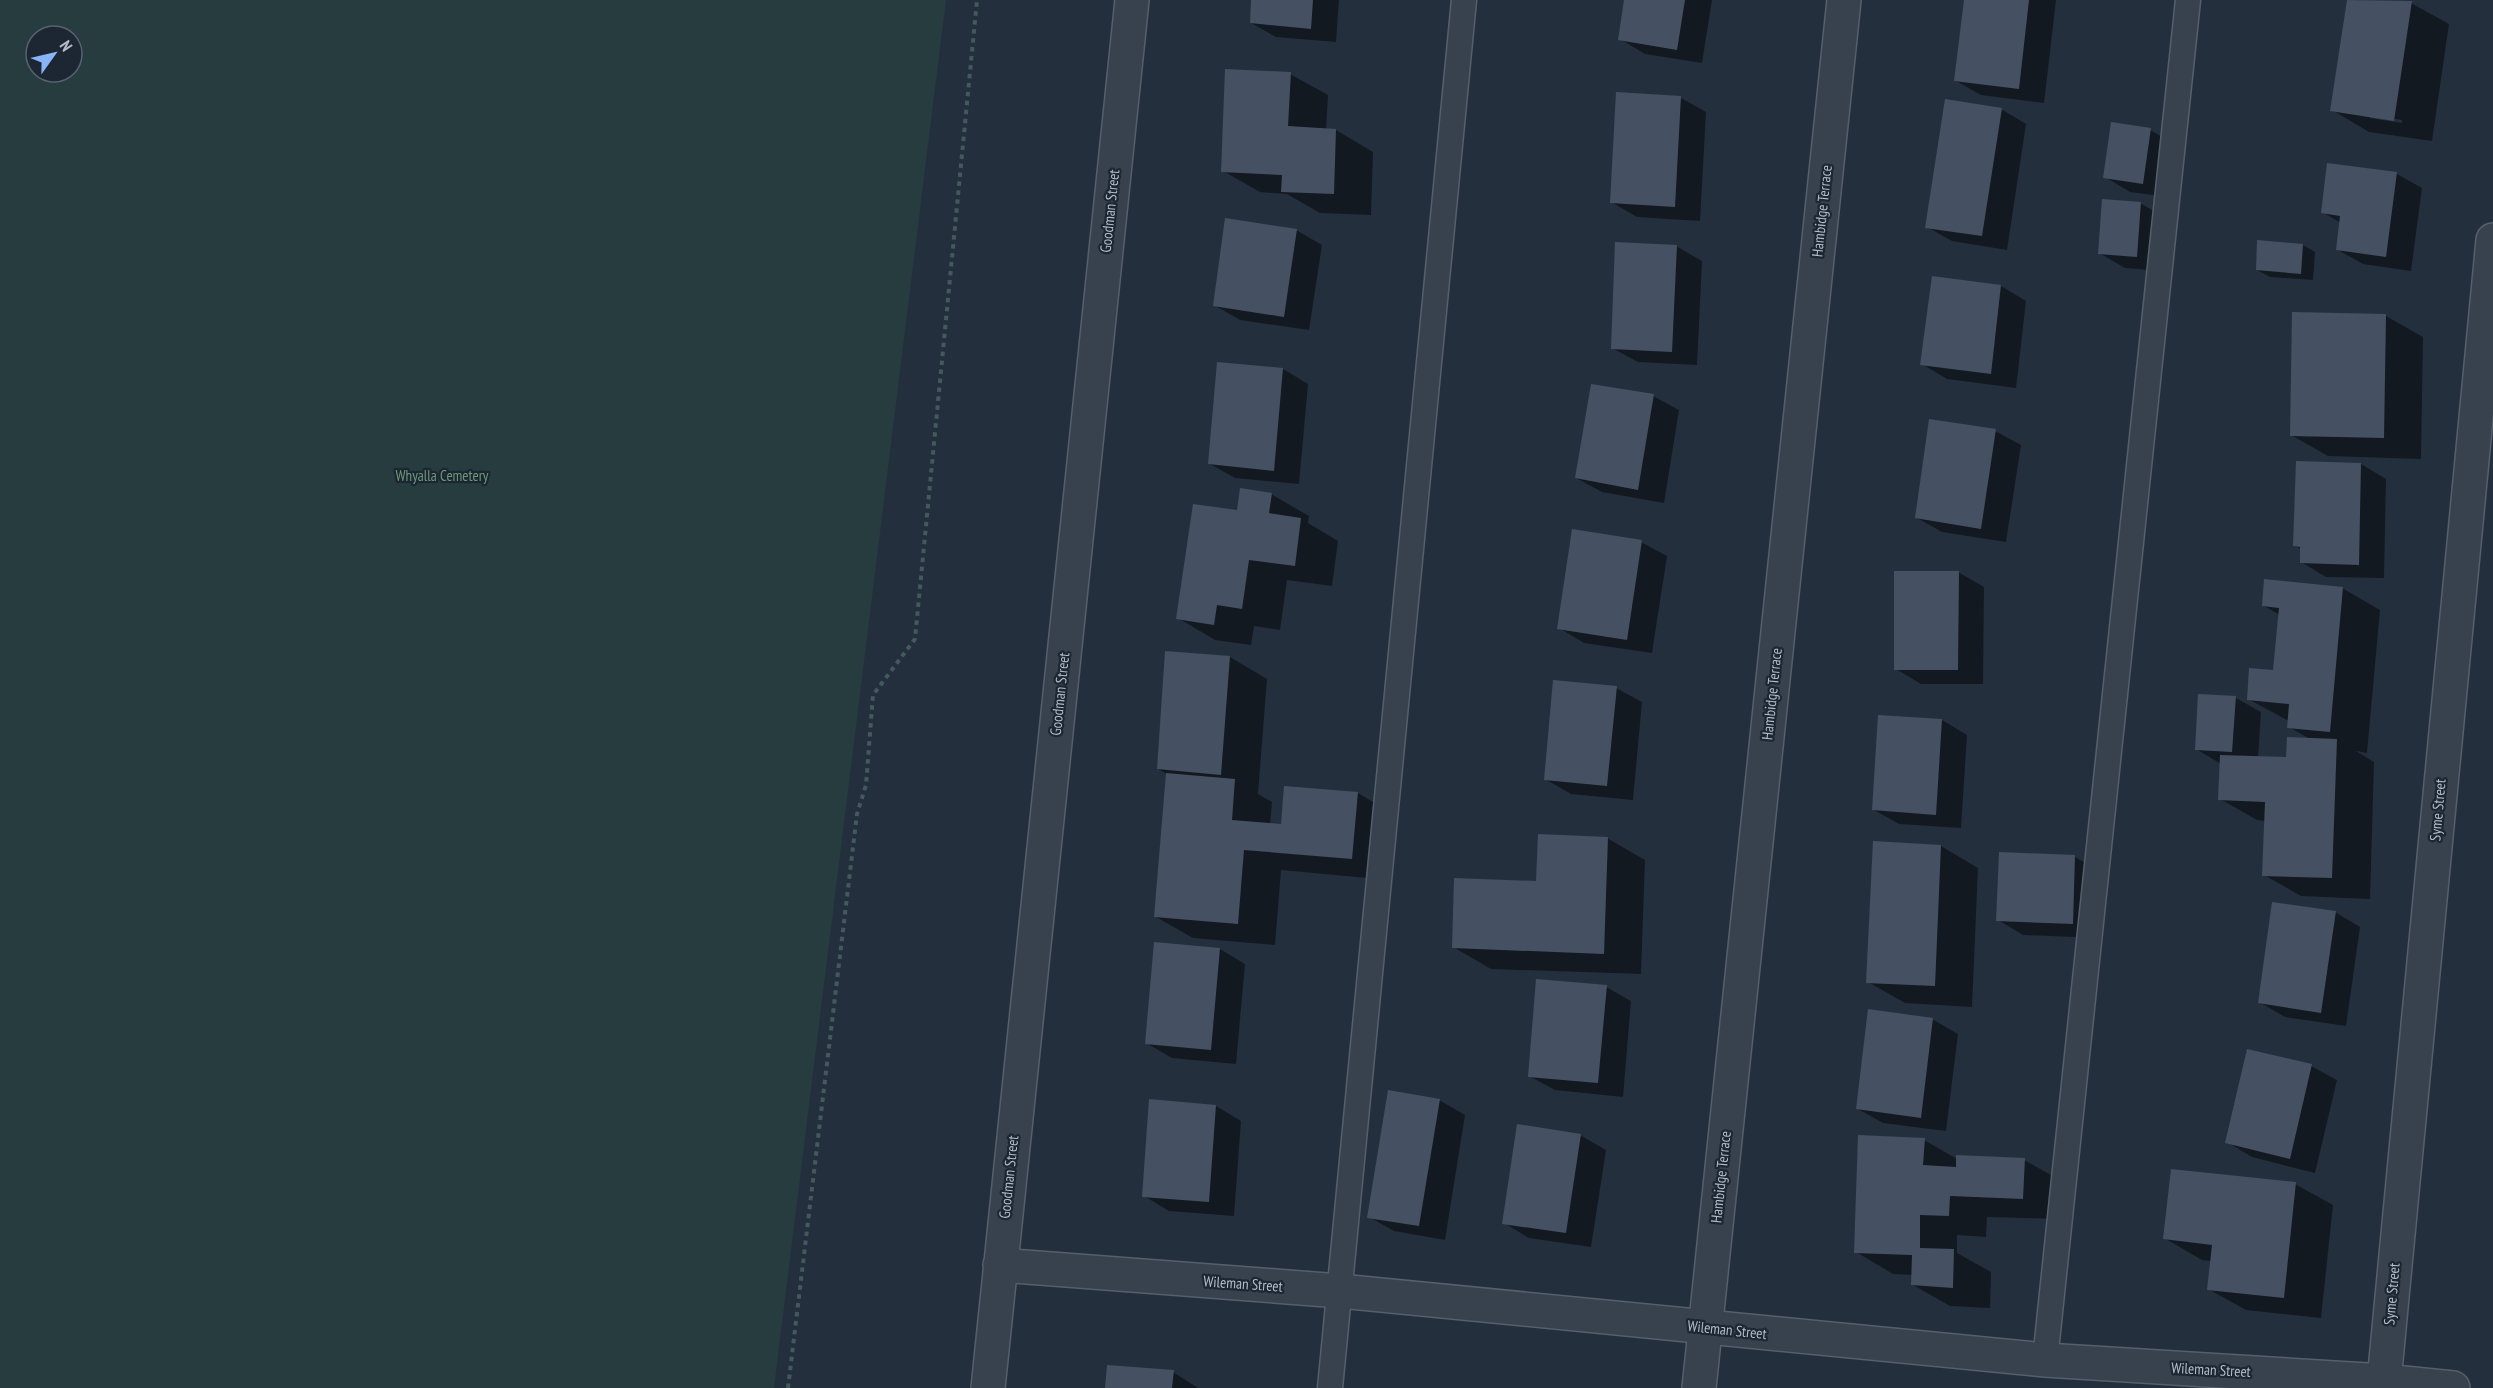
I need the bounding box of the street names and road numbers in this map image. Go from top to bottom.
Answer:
street label: Hambidge Terrace [1807,164,1836,258]
street label: Goodman Street [1096,168,1123,253]
street label: Hambidge Terrace [1757,647,1786,741]
street label: Goodman Street [1046,651,1073,736]
street label: Syme Street [2425,778,2450,842]
street label: Hambidge Terrace [1706,1130,1735,1224]
street label: Goodman Street [995,1134,1022,1219]
street label: Syme Street [2379,1262,2404,1326]
street label: Wileman Street [1203,1271,1283,1296]
street label: Wileman Street [1686,1316,1768,1343]
street label: Wileman Street [2171,1358,2251,1381]

